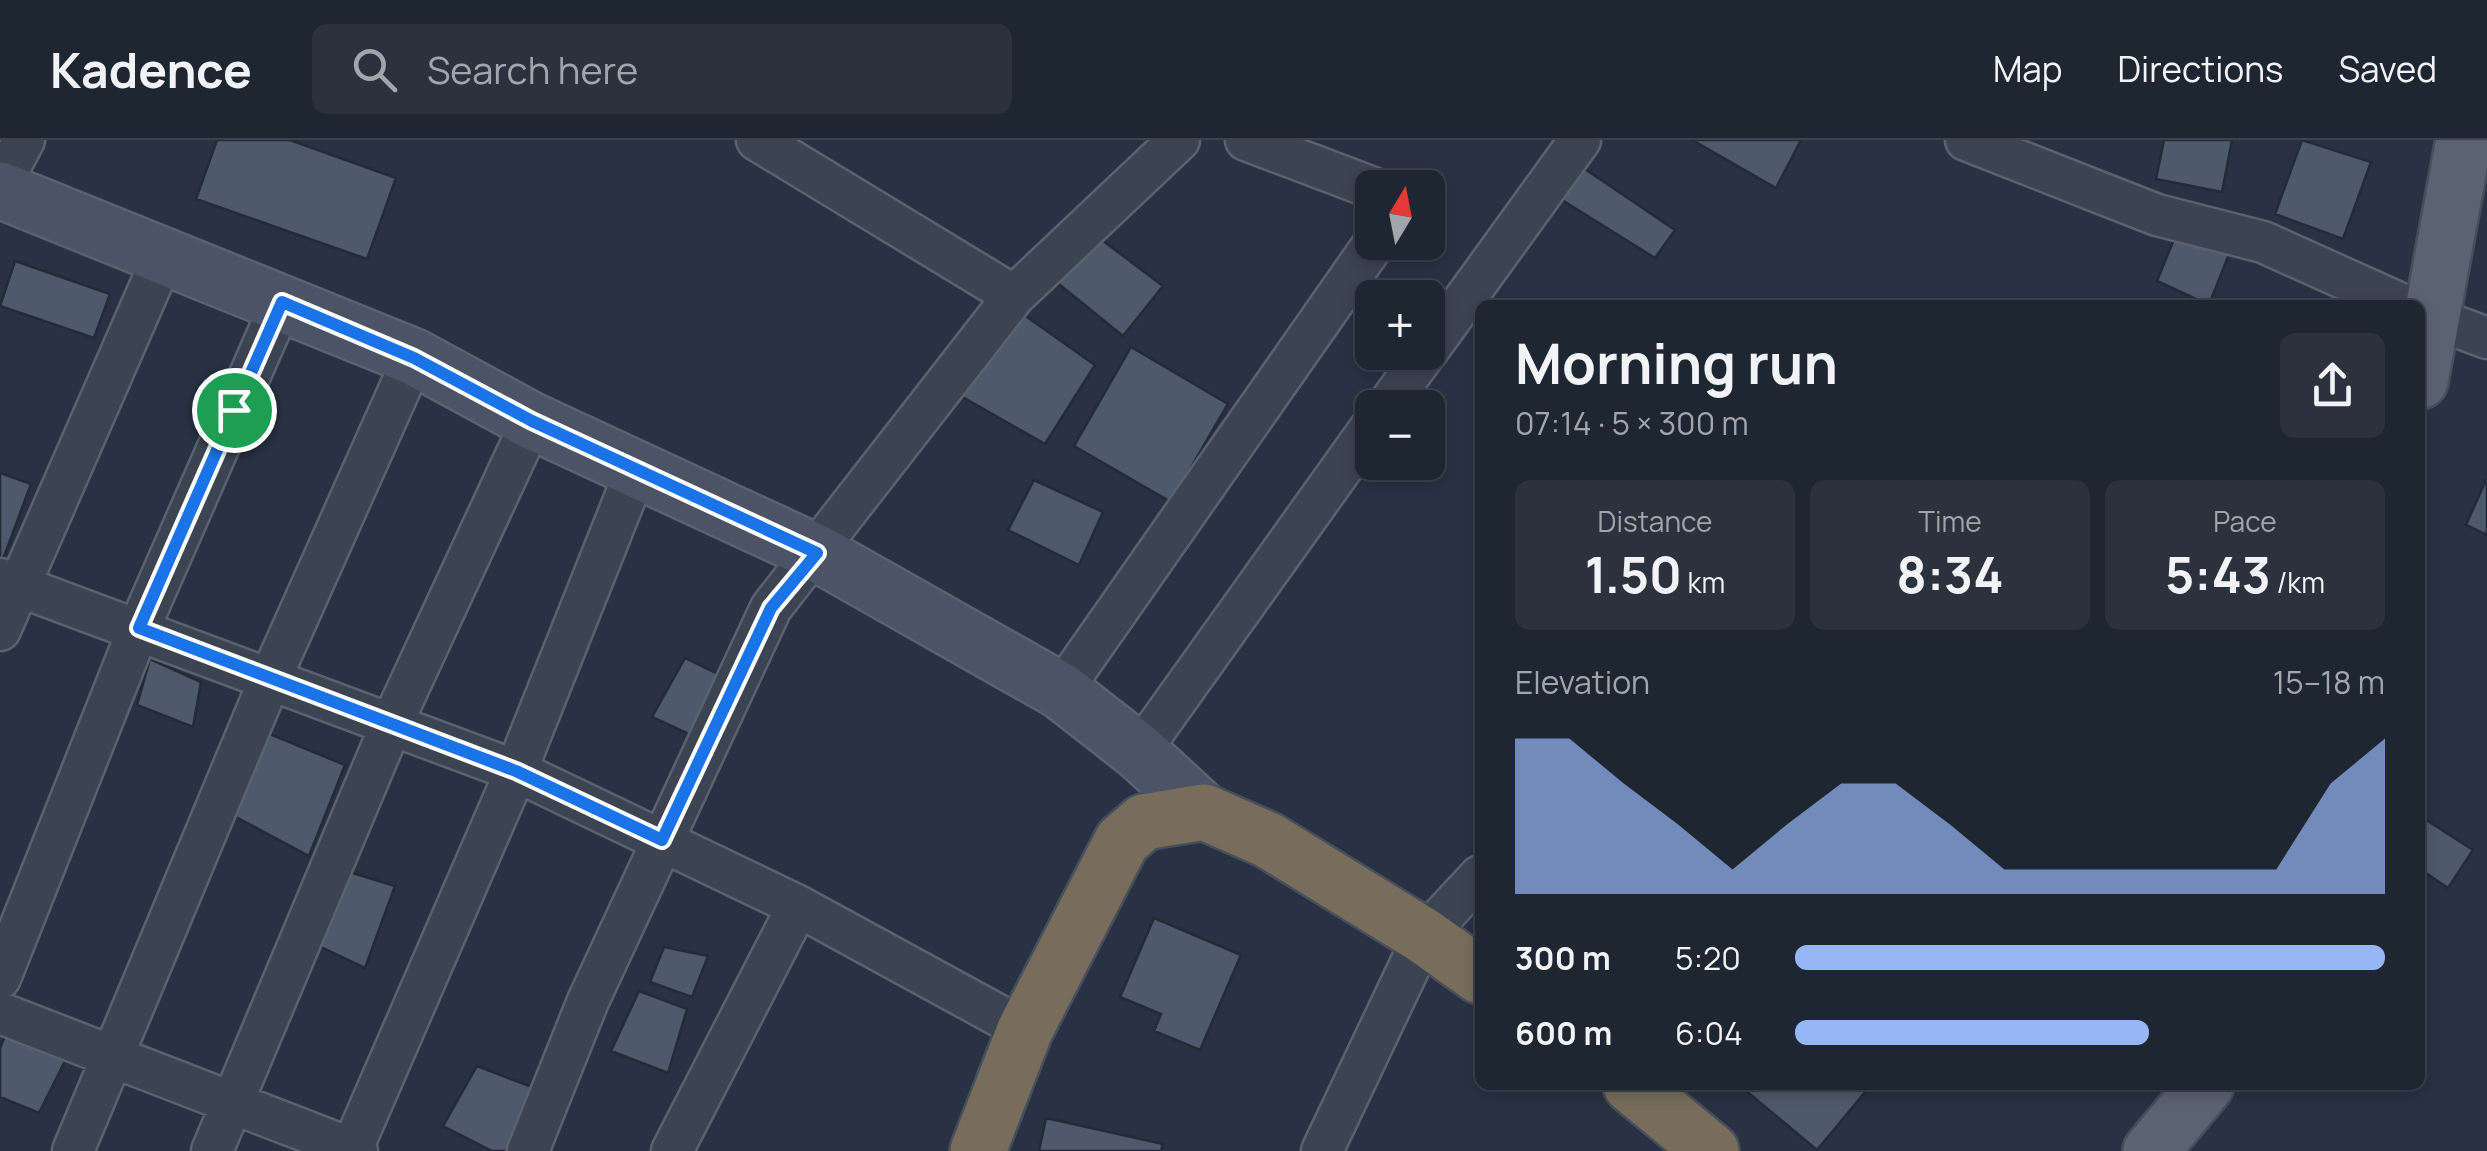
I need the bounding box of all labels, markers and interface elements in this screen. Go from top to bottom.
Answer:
search box [312,24,1012,114]
text: Kadence [50,37,252,102]
icon: search [347,42,402,97]
text: Search here [427,43,638,95]
text: Map [1993,45,2063,93]
text: Directions [2118,45,2283,93]
text: Saved [2338,45,2437,93]
north arrow [1355,170,1445,260]
map controls [1355,170,1445,480]
button: + [1355,280,1445,370]
text: Morning run [1515,325,1838,401]
button: share [2280,333,2385,438]
pin [192,368,277,453]
icon: arrive [207,383,262,438]
button: − [1355,390,1445,480]
text: 07:14 · 5 × 300 m [1515,401,1749,445]
text: Distance [1598,502,1712,540]
text: Time [1918,502,1982,540]
text: Pace [2213,502,2277,540]
text: 1.50 [1585,540,1682,608]
text: 8:34 [1896,540,2004,608]
text: 5:43 [2165,540,2271,608]
text: km [1682,563,1725,601]
text: /km [2271,563,2325,601]
text: Elevation [1515,660,1650,704]
text: 15–18 m [2273,660,2385,704]
text: 300 m [1515,936,1611,980]
text: 5:20 [1675,936,1741,980]
text: 600 m [1515,1011,1612,1055]
text: 6:04 [1675,1011,1743,1055]

